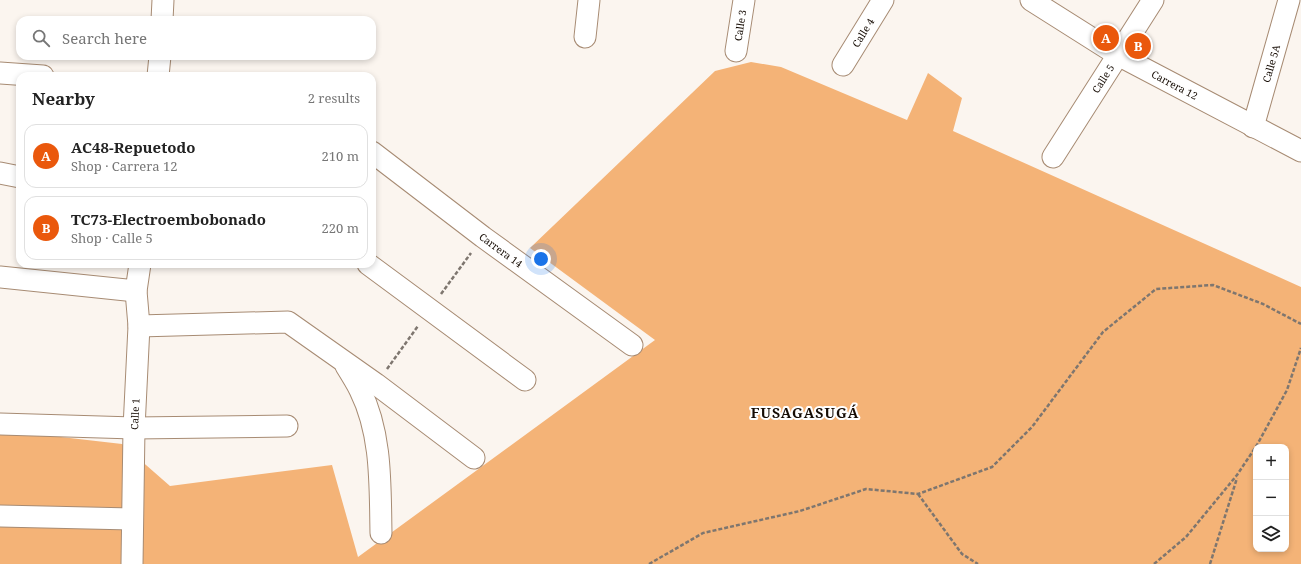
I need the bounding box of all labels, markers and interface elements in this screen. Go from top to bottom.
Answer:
street label: Calle 3 [731,8,749,42]
street label: Calle 4 [849,15,877,50]
search box [16,16,376,60]
pin: A [1093,23,1119,53]
icon: search [30,27,52,49]
text: Search here [62,28,147,48]
pin: B [1125,31,1151,61]
street label: Calle 5A [1259,42,1283,84]
street label: Calle 5 [1089,61,1117,96]
street label: Carrera 12 [1149,67,1200,103]
text: Nearby [32,87,95,110]
text: 2 results [308,89,360,107]
text: AC48-Repuetodo [71,137,195,157]
text: A [41,147,51,165]
text: 210 m [322,147,359,165]
text: Shop · Carrera 12 [71,157,177,175]
text: TC73-Electroembobonado [71,209,266,229]
text: B [42,219,50,237]
text: 220 m [322,219,359,237]
text: Shop · Calle 5 [71,229,153,247]
street label: Carrera 14 [476,230,526,271]
your location [531,249,551,269]
street label: Calle 1 [127,398,142,430]
district label: FUSAGASUGÁ [751,403,859,422]
map controls [1253,444,1289,552]
button: + [1253,444,1289,480]
button: − [1253,480,1289,516]
button: layers [1253,516,1289,552]

